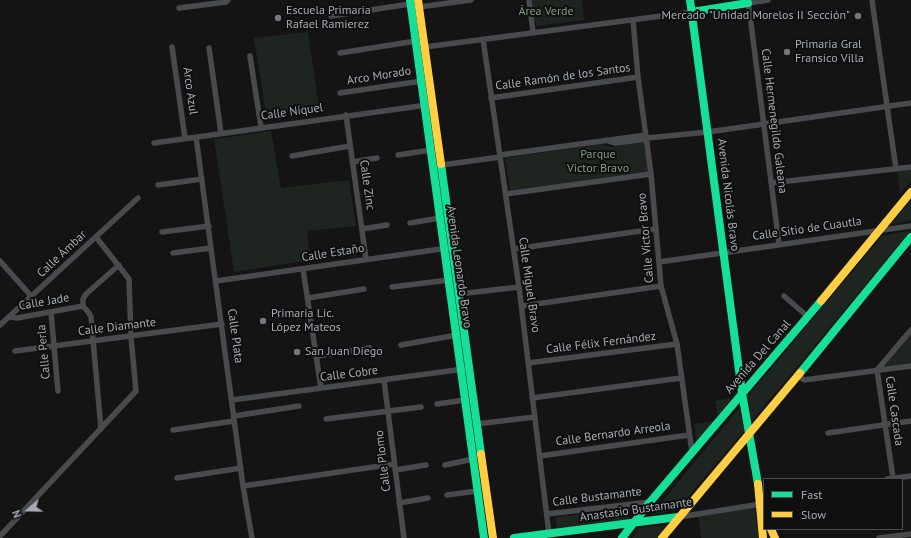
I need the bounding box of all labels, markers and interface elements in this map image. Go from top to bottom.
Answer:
place label: Escuela Primaria Rafael Ramierez [286,4,371,32]
park label: Área Verde [518,5,574,19]
place label: Mercado "Unidad Morelos II Sección" [662,9,850,23]
marker: Mercado "Unidad Morelos II Sección" [853,11,863,21]
marker: Escuela Primaria Rafael Ramierez [273,13,283,23]
place label: Primaria Gral Fransico Villa [795,38,864,66]
marker: Primaria Gral Fransico Villa [782,47,792,57]
street label: Calle Hermenegildo Galeana [758,48,790,194]
street label: Calle Ramón de los Santos [495,60,631,94]
street label: Arco Morado [346,64,412,88]
street label: Arco Azul [180,66,200,116]
street label: Calle Níquel [260,101,324,123]
street label: Avenida Nicolás Bravo [714,138,742,252]
park label: Parque Victor Bravo [567,148,629,176]
street label: Calle Zinc [356,159,378,211]
street label: Calle Víctor Bravo [635,192,657,284]
street label: Avenida Leonardo Bravo [443,205,475,329]
street label: Calle Sitio de Cuautla [751,214,863,244]
street label: Calle Ámbar [34,228,90,280]
street label: Calle Miguel Bravo [515,236,543,334]
street label: Calle Estaño [301,241,365,265]
street label: Calle Jade [18,290,70,314]
place label: Primaria Lic. López Mateos [271,307,341,335]
street label: Calle Plata [224,308,246,364]
street label: Calle Diamante [77,315,157,339]
marker: Primaria Lic. López Mateos [258,316,268,326]
street label: Avenida Del Canal [722,317,794,397]
street label: Calle Perla [34,324,54,380]
street label: Calle Félix Fernández [545,329,657,357]
place label: San Juan Diego [305,345,383,359]
marker: San Juan Diego [292,347,302,357]
street label: Calle Cobre [319,363,379,385]
street label: Calle Cascada [882,375,906,447]
street label: Calle Bernardo Arreola [555,419,671,449]
street label: Calle Plomo [372,429,394,493]
legend [763,478,903,530]
street label: Calle Bustamante [552,484,642,510]
text: Fast [801,487,822,502]
north arrow [8,490,48,530]
street label: Anastasio Bustamante [579,495,693,525]
text: Slow [801,507,826,522]
text: N [9,508,25,520]

